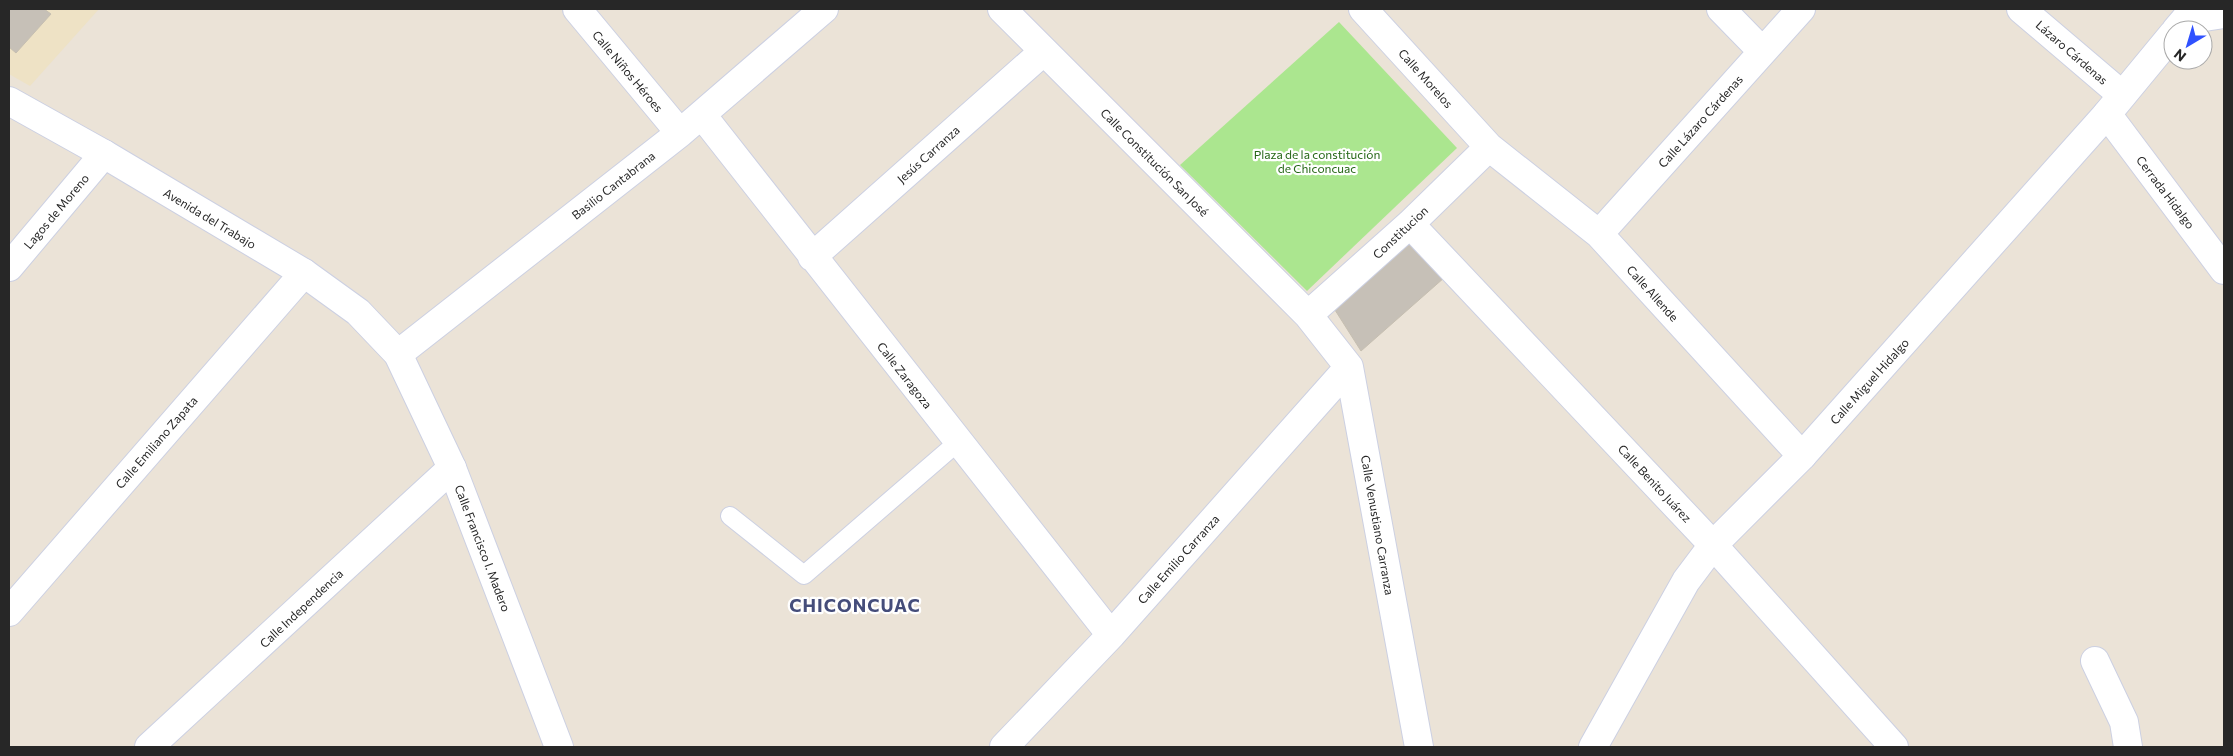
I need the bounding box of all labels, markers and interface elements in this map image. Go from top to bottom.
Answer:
street label: Lázaro Cárdenas [2033,17,2111,87]
north arrow [2163,20,2213,70]
street label: Calle Niños Héroes [590,27,666,115]
street label: Calle Morelos [1396,46,1456,110]
text: N [2170,46,2189,66]
street label: Calle Lázaro Cárdenas [1655,72,1745,170]
street label: Calle Constitución San José [1097,105,1212,220]
street label: Jesús Carranza [894,122,963,186]
park label: Plaza de la constitución de Chiconcuac [1254,147,1380,175]
street label: Basilio Cantabrana [569,148,657,222]
street label: Cerrada Hidalgo [2134,153,2198,231]
street label: Lagos de Moreno [21,171,91,251]
street label: Avenida del Trabajo [161,185,259,251]
street label: Constitucion [1369,203,1431,261]
street label: Calle Allende [1624,262,1682,324]
street label: Calle Miguel Hidalgo [1827,335,1911,427]
street label: Calle Zaragoza [875,339,935,411]
street label: Calle Emiliano Zapata [112,393,200,491]
street label: Calle Benito Juárez [1615,441,1695,525]
street label: Calle Venustiano Carranza [1359,454,1397,596]
street label: Calle Francisco I. Madero [452,483,514,613]
street label: Calle Emilio Carranza [1134,512,1222,606]
street label: Calle Independencia [257,566,345,650]
district label: CHICONCUAC [789,594,921,616]

